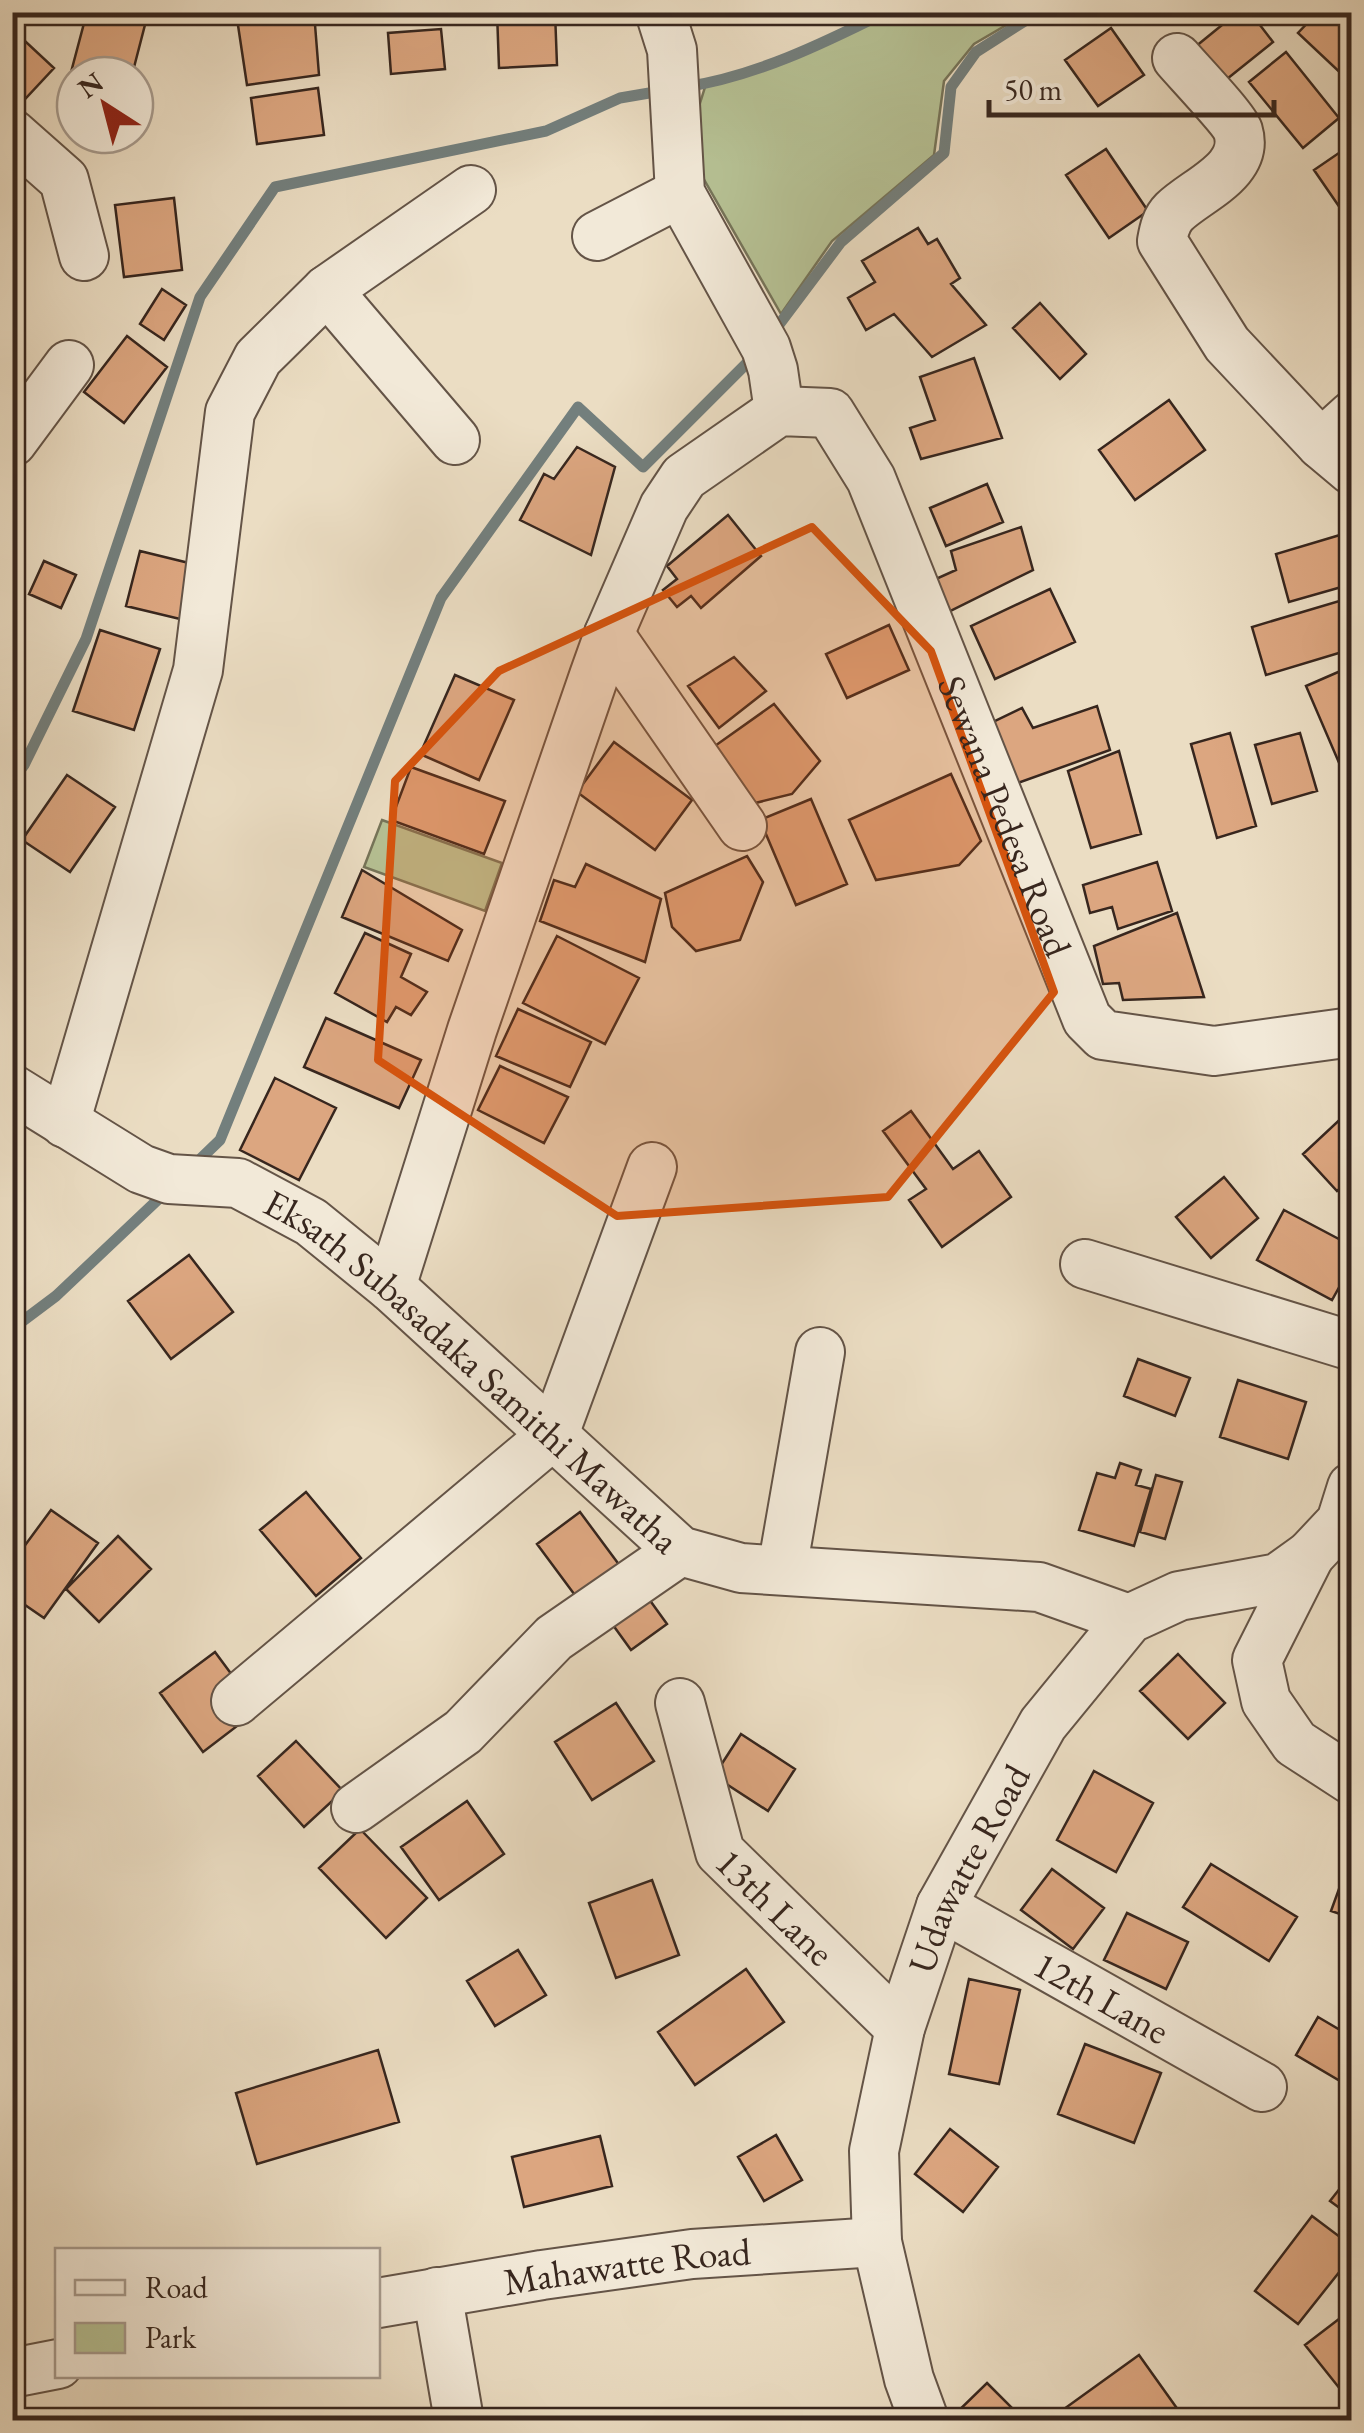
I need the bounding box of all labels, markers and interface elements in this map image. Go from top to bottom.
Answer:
north arrow [55,55,155,155]
scale bar [989,55,1274,117]
text: N [71,63,110,106]
text: 50 m [1004,70,1062,109]
street label: Sewana Pedesa Road [928,668,1084,964]
street label: Eksath Subasadaka Samithi Mawatha [256,1177,691,1564]
street label: Udawatte Road [896,1754,1041,1979]
street label: 13th Lane [706,1837,846,1976]
street label: 12th Lane [1026,1939,1179,2055]
street label: Mahawatte Road [499,2226,753,2306]
legend [55,2248,380,2378]
text: Road [145,2268,209,2307]
text: Park [145,2318,197,2357]

